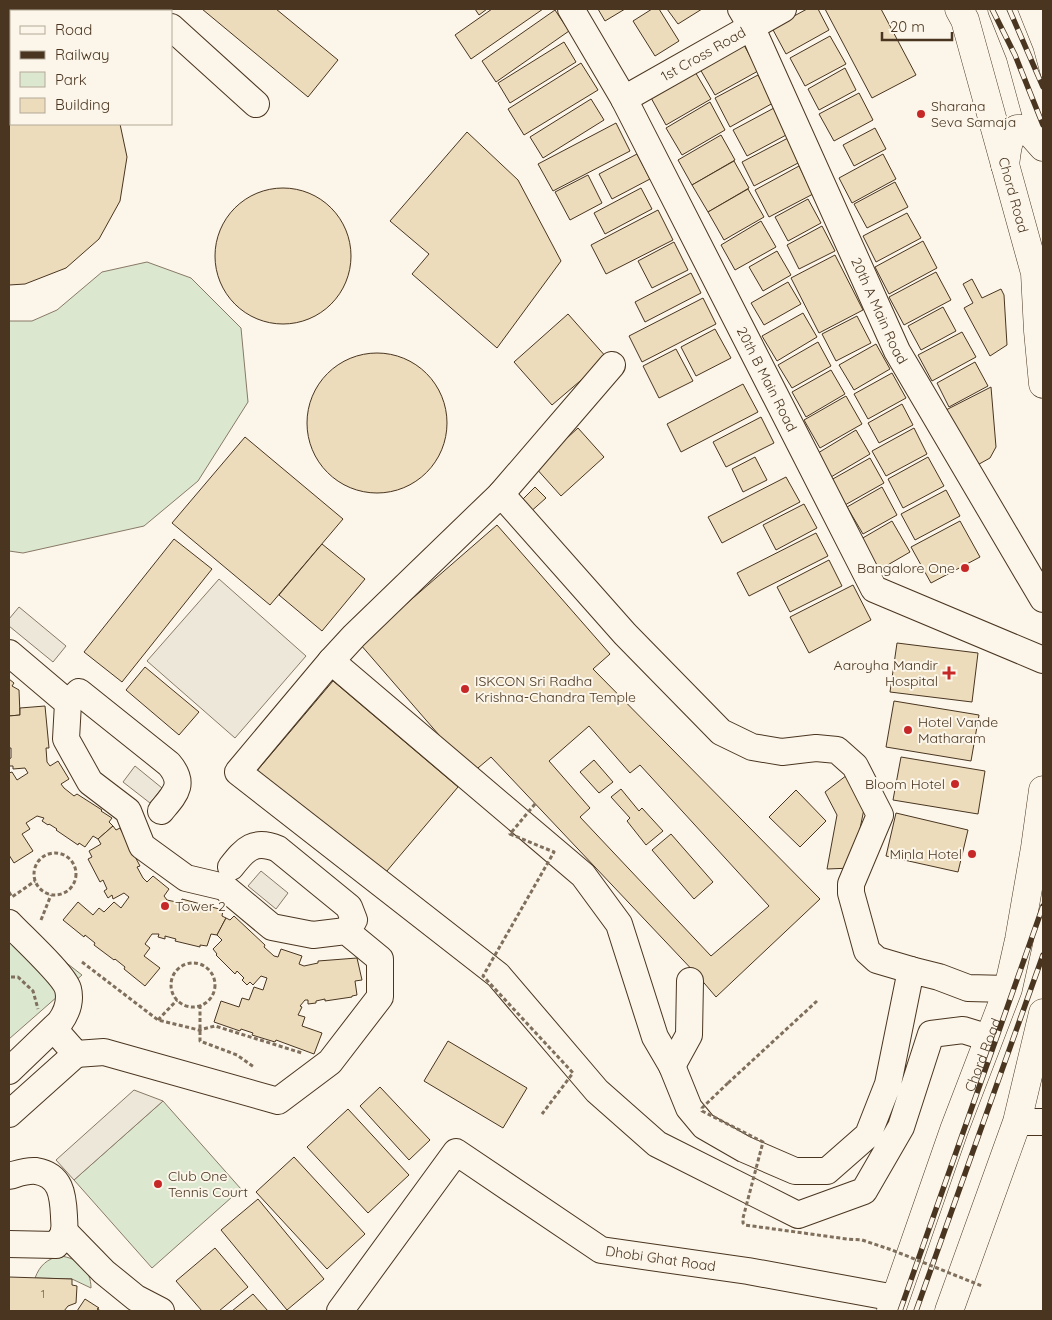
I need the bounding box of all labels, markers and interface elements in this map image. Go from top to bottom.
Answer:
legend [10,10,172,125]
scale bar [882,10,952,42]
text: 20 m [890,17,925,36]
text: Road [55,20,92,39]
street label: 1st Cross Road [658,23,749,85]
text: Railway [55,45,110,64]
text: Park [55,70,87,89]
text: Building [55,95,110,114]
place label: Sharana Seva Samaja [931,97,1016,131]
marker: Sharana Seva Samaja [915,108,927,120]
street label: Chord Road [994,155,1032,235]
street label: 20th A Main Road [847,255,912,367]
street label: 20th B Main Road [733,324,801,435]
place label: Bangalore One [857,559,955,577]
marker: Bangalore One [959,562,971,574]
place label: Aaroyha Mandir Hospital [833,656,939,690]
marker: Aaroyha Mandir Hospital [942,666,956,680]
place label: ISKCON Sri Radha Krishna-Chandra Temple [475,672,636,706]
marker: ISKCON Sri Radha Krishna-Chandra Temple [459,683,471,695]
place label: Hotel Vande Matharam [918,713,998,747]
marker: Hotel Vande Matharam [902,724,914,736]
place label: Bloom Hotel [865,775,945,793]
marker: Bloom Hotel [949,778,961,790]
place label: Minla Hotel [889,845,962,863]
marker: Minla Hotel [966,848,978,860]
place label: Tower 2 [175,897,226,915]
marker: Tower 2 [159,900,171,912]
street label: Chord Road [960,1015,1005,1094]
place label: Club One Tennis Court [168,1167,248,1201]
marker: Club One Tennis Court [152,1178,164,1190]
street label: Dhobi Ghat Road [604,1242,717,1275]
house number: 1 [41,1287,45,1301]

